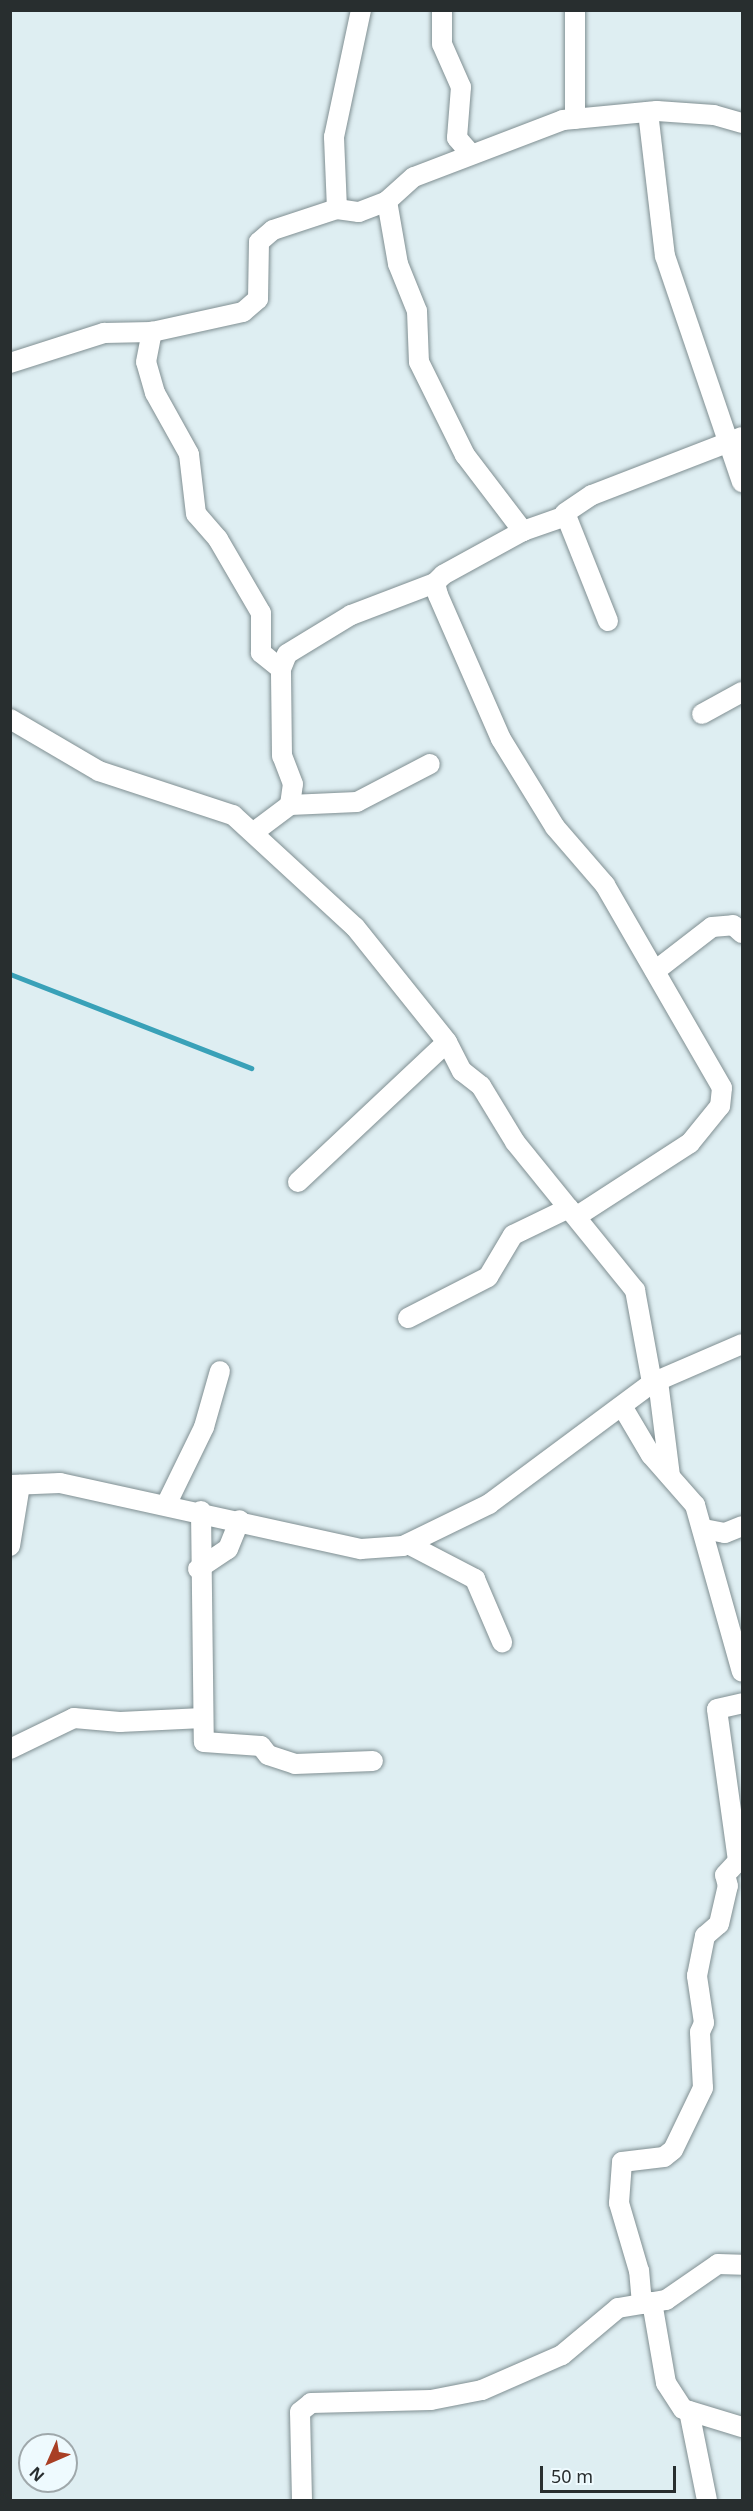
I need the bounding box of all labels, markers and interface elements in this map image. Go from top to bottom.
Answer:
north arrow [18,2433,78,2493]
scale bar [543,2454,680,2492]
text: N [24,2462,49,2487]
text: 50 m [551,2464,593,2488]

